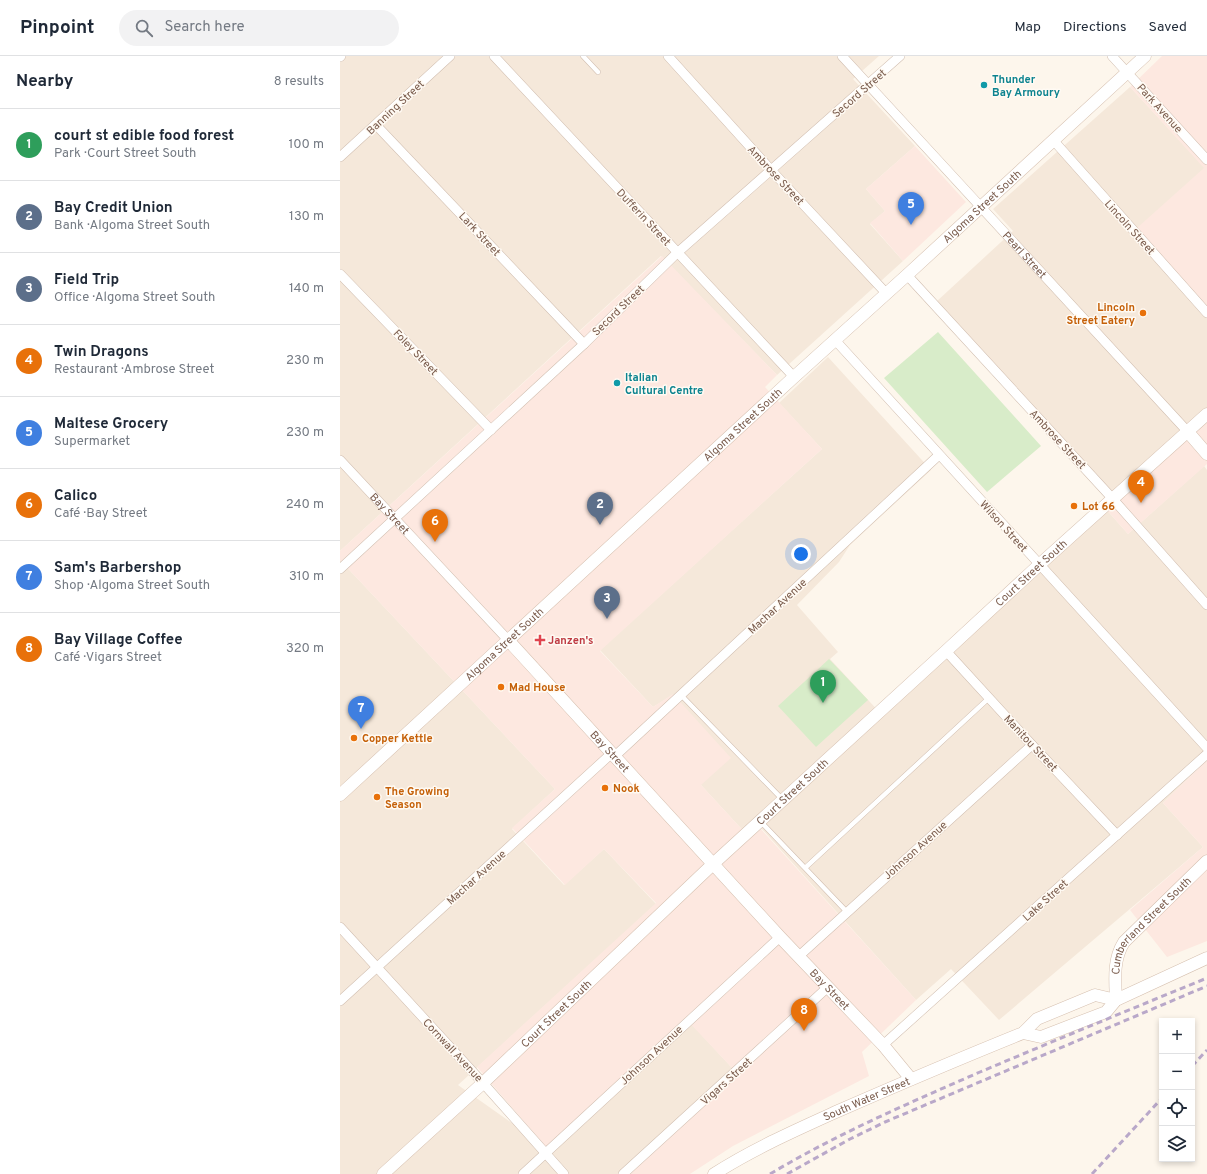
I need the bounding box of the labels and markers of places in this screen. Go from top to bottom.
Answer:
place label: Thunder Bay Armoury [992,73,1060,100]
marker: Thunder Bay Armoury [979,80,989,90]
pin: 5 [898,192,924,225]
place label: Lincoln Street Eatery [1067,301,1135,328]
marker: Lincoln Street Eatery [1138,308,1148,318]
place label: Italian Cultural Centre [625,371,703,398]
marker: Italian Cultural Centre [612,378,622,388]
pin: 4 [1128,470,1154,503]
pin: 2 [587,492,613,525]
place label: Lot 66 [1082,500,1115,514]
marker: Lot 66 [1069,501,1079,511]
pin: 6 [422,509,448,542]
pin: 3 [594,586,620,619]
place label: Janzen's [548,634,594,648]
marker: Janzen's [535,635,545,645]
pin: 1 [810,670,836,703]
place label: Mad House [509,681,565,695]
marker: Mad House [496,682,506,692]
pin: 7 [348,696,374,729]
place label: Copper Kettle [362,732,433,746]
marker: Copper Kettle [349,733,359,743]
place label: Nook [613,782,640,796]
marker: Nook [600,783,610,793]
place label: The Growing Season [385,785,449,812]
marker: The Growing Season [372,792,382,802]
pin: 8 [791,998,817,1031]

